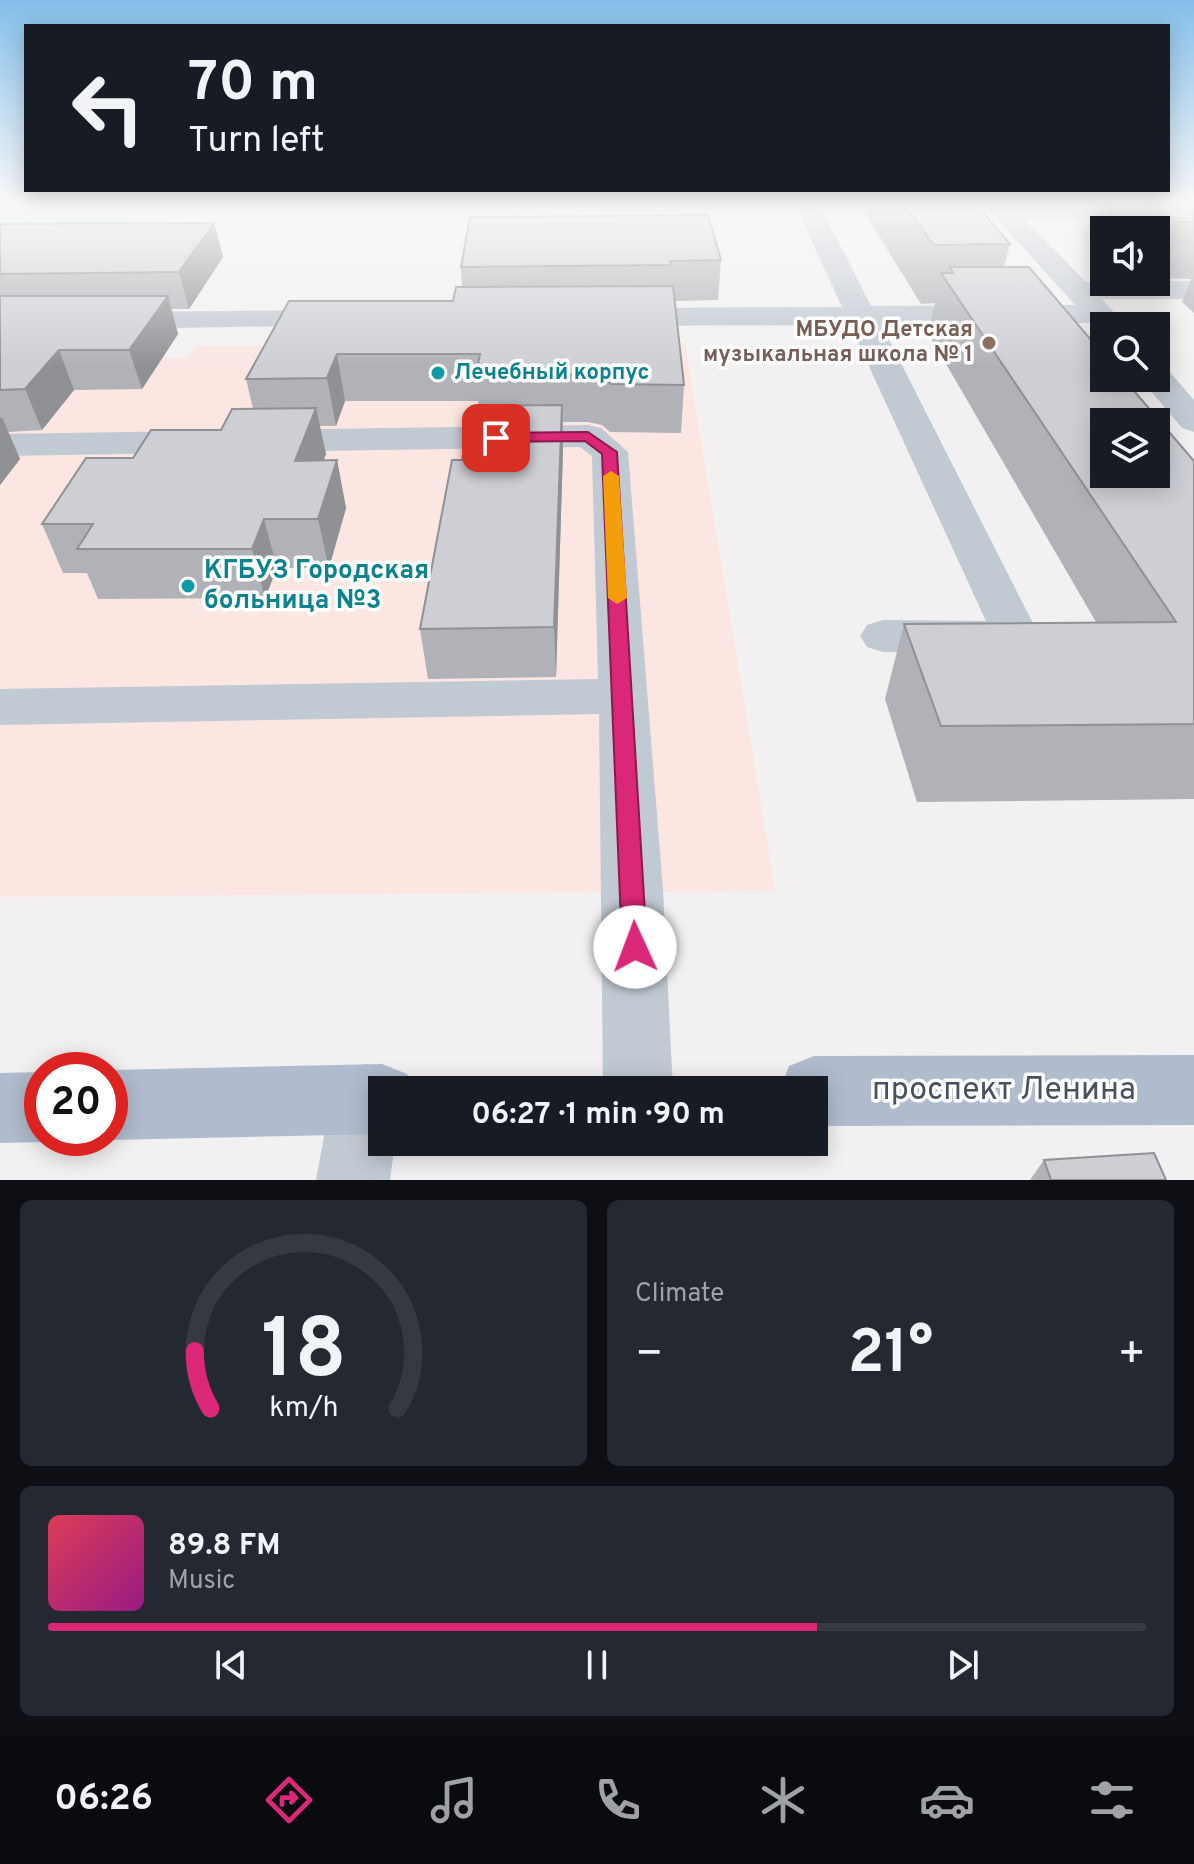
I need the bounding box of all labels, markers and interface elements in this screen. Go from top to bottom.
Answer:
text: 70 m [188,50,318,120]
icon: left [56,56,160,160]
text: Turn left [188,119,325,165]
map controls [1090,216,1170,488]
button: sound [1090,216,1170,296]
button: search [1090,312,1170,392]
place label: МБУДО Детская музыкальная школа № 1 [703,317,973,369]
marker: МБУДО Детская музыкальная школа № 1 [980,334,998,352]
place label: Лечебный корпус [454,360,650,387]
marker: Лечебный корпус [429,364,447,382]
pin [462,404,530,472]
button: layers [1090,408,1170,488]
icon: arrive [474,416,518,460]
place label: КГБУЗ Городская больница №3 [204,555,429,618]
marker: КГБУЗ Городская больница №3 [179,577,197,595]
position arrow [593,905,677,989]
speed limit sign: 20 [24,1052,128,1156]
street label: проспект Ленина [872,1071,1136,1111]
text: 06:27 · 1 min · 90 m [471,1097,725,1134]
text: Climate [635,1278,724,1311]
text: 18 [261,1302,346,1407]
text: 21° [848,1318,933,1394]
text: − [635,1328,663,1384]
text: + [1118,1328,1146,1384]
text: km/h [269,1391,338,1427]
text: 89.8 FM [168,1528,280,1565]
text: Music [168,1565,235,1598]
icon: previous [209,1643,253,1687]
icon: pause [575,1643,619,1687]
icon: next [941,1643,985,1687]
icon: directions [261,1772,317,1828]
icon: music [426,1772,482,1828]
icon: phone [590,1772,646,1828]
icon: climate [755,1772,811,1828]
icon: car [919,1772,975,1828]
icon: filters [1084,1772,1140,1828]
text: 06:26 [54,1777,153,1823]

